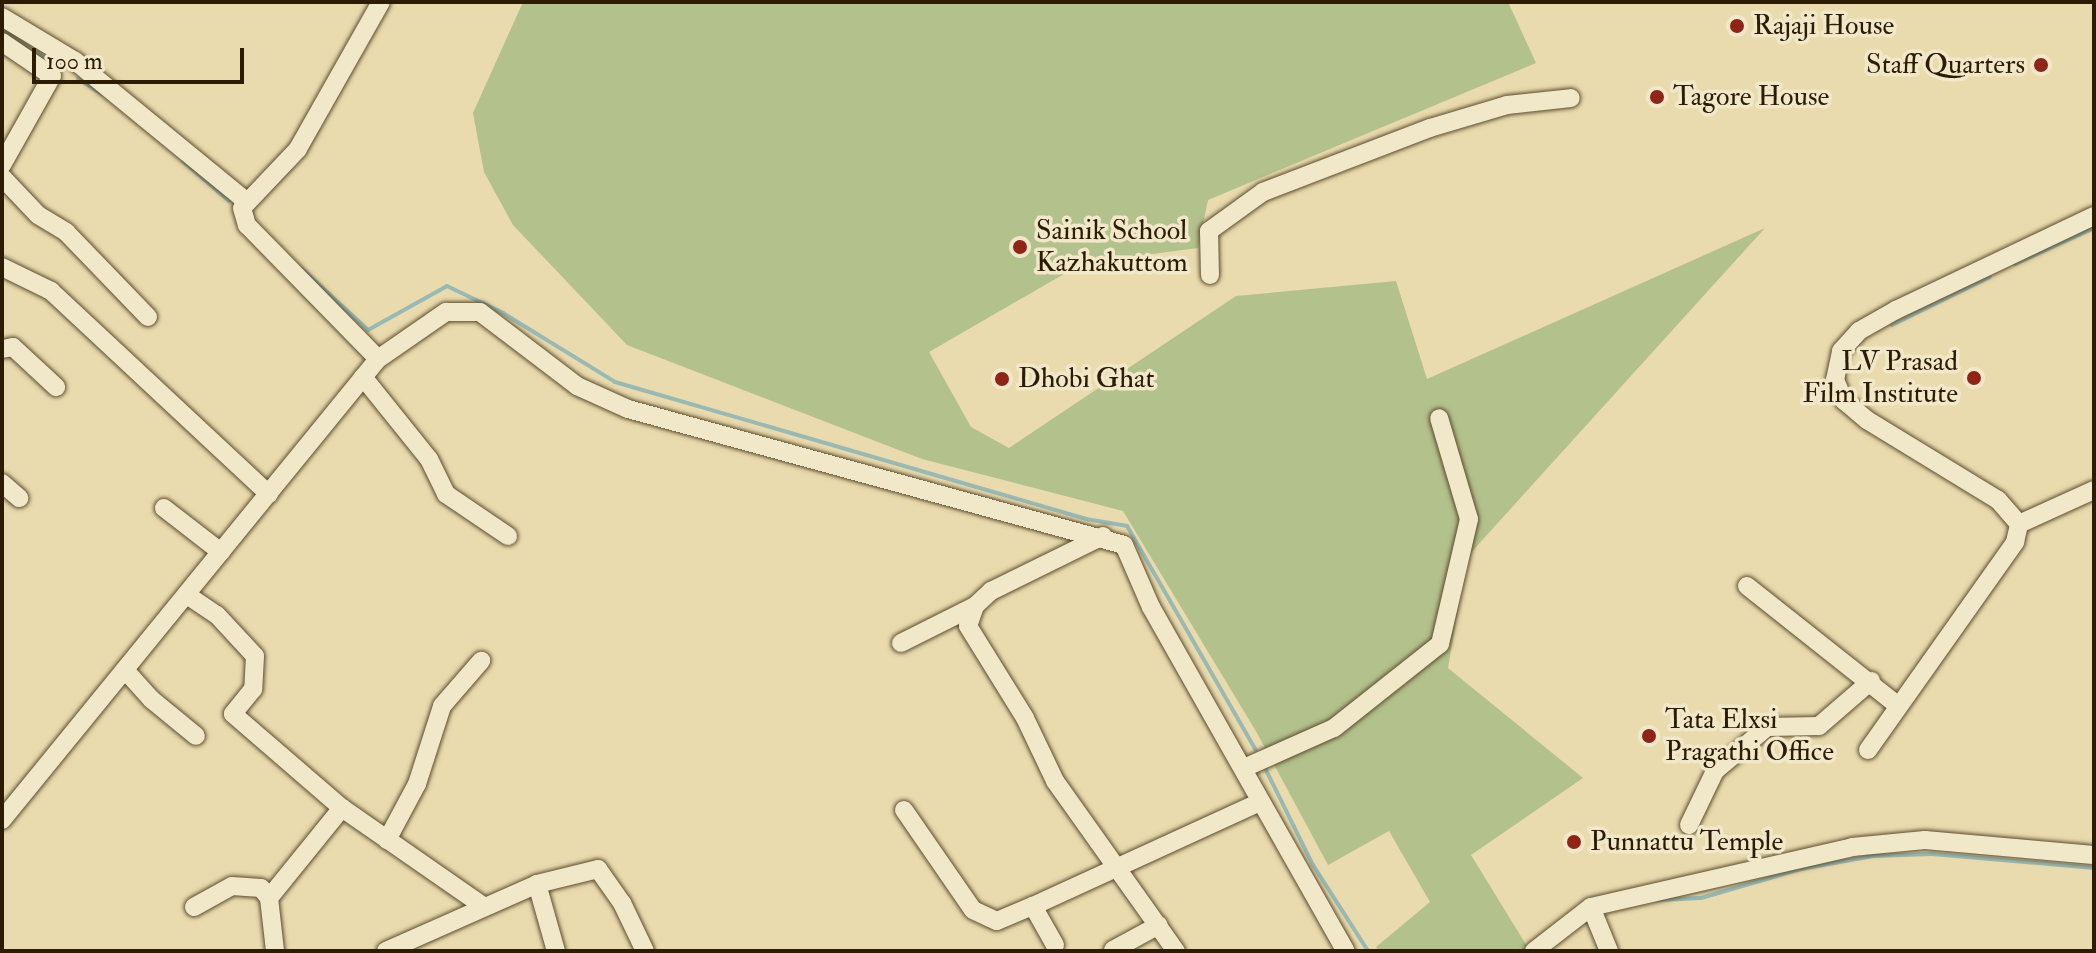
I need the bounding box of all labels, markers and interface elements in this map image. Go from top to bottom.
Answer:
place label: Rajaji House [1753,9,1894,43]
marker: Rajaji House [1728,17,1746,35]
scale bar [36,32,248,82]
text: 100 m [46,46,103,77]
place label: Staff Quarters [1866,48,2025,82]
marker: Staff Quarters [2032,56,2050,74]
place label: Tagore House [1673,80,1829,114]
marker: Tagore House [1648,88,1666,106]
place label: Sainik School Kazhakuttom [1036,214,1188,280]
marker: Sainik School Kazhakuttom [1011,238,1029,256]
place label: LV Prasad Film Institute [1802,345,1958,411]
place label: Dhobi Ghat [1018,362,1155,396]
marker: LV Prasad Film Institute [1965,369,1983,387]
marker: Dhobi Ghat [993,370,1011,388]
place label: Tata Elxsi Pragathi Office [1665,703,1834,769]
marker: Tata Elxsi Pragathi Office [1640,727,1658,745]
place label: Punnattu Temple [1590,825,1783,859]
marker: Punnattu Temple [1565,833,1583,851]

